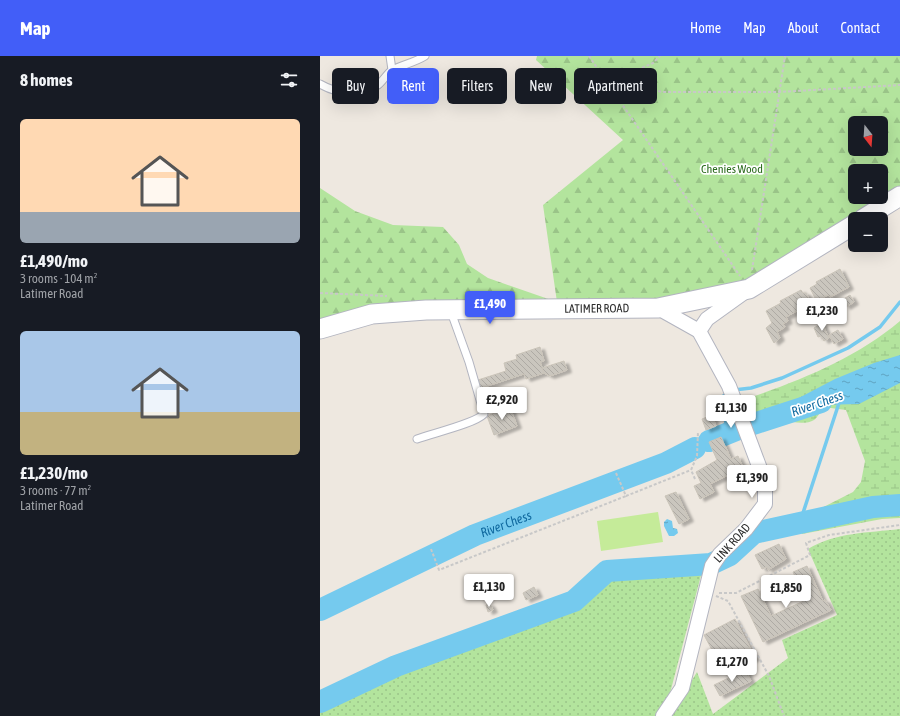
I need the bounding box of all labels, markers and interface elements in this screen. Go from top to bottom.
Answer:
text: Map [20,17,51,39]
text: Home [690,20,721,36]
text: Map [743,20,766,36]
text: About [788,20,819,36]
text: Contact [841,20,880,36]
chip: Buy [332,68,379,104]
chip: Rent [387,68,439,104]
chip: Filters [447,68,507,104]
chip: New [515,68,566,104]
chip: Apartment [574,68,657,104]
icon: filters [278,69,300,91]
text: 8 homes [20,70,73,90]
north arrow [848,116,888,156]
map controls [848,116,888,252]
icon: home [124,145,196,217]
park label: Chenies Wood [701,162,763,176]
button: + [848,164,888,204]
button: − [848,212,888,252]
text: £1,490/mo [20,251,88,271]
text: 3 rooms · 104 m² [20,271,97,286]
text: Latimer Road [20,286,84,301]
pin: £1,490 [457,291,523,325]
text: £1,490 [474,296,506,311]
pin: £1,230 [789,298,855,332]
street label: LATIMER ROAD [564,301,629,316]
text: £1,230 [806,303,838,318]
icon: home [124,357,196,429]
pin: £2,920 [469,387,535,421]
water label: River Chess [789,388,845,419]
text: £2,920 [486,392,518,407]
pin: £1,130 [698,395,764,429]
text: £1,130 [715,400,747,415]
text: £1,230/mo [20,463,88,483]
pin: £1,390 [719,465,785,499]
text: £1,390 [736,470,768,485]
text: 3 rooms · 77 m² [20,483,91,498]
text: Latimer Road [20,498,84,513]
water label: River Chess [478,507,534,540]
street label: LINK ROAD [711,520,753,565]
pin: £1,130 [456,574,522,608]
pin: £1,850 [753,575,819,609]
text: £1,130 [473,579,505,594]
text: £1,850 [770,580,802,595]
pin: £1,270 [699,649,765,683]
text: £1,270 [716,654,748,669]

